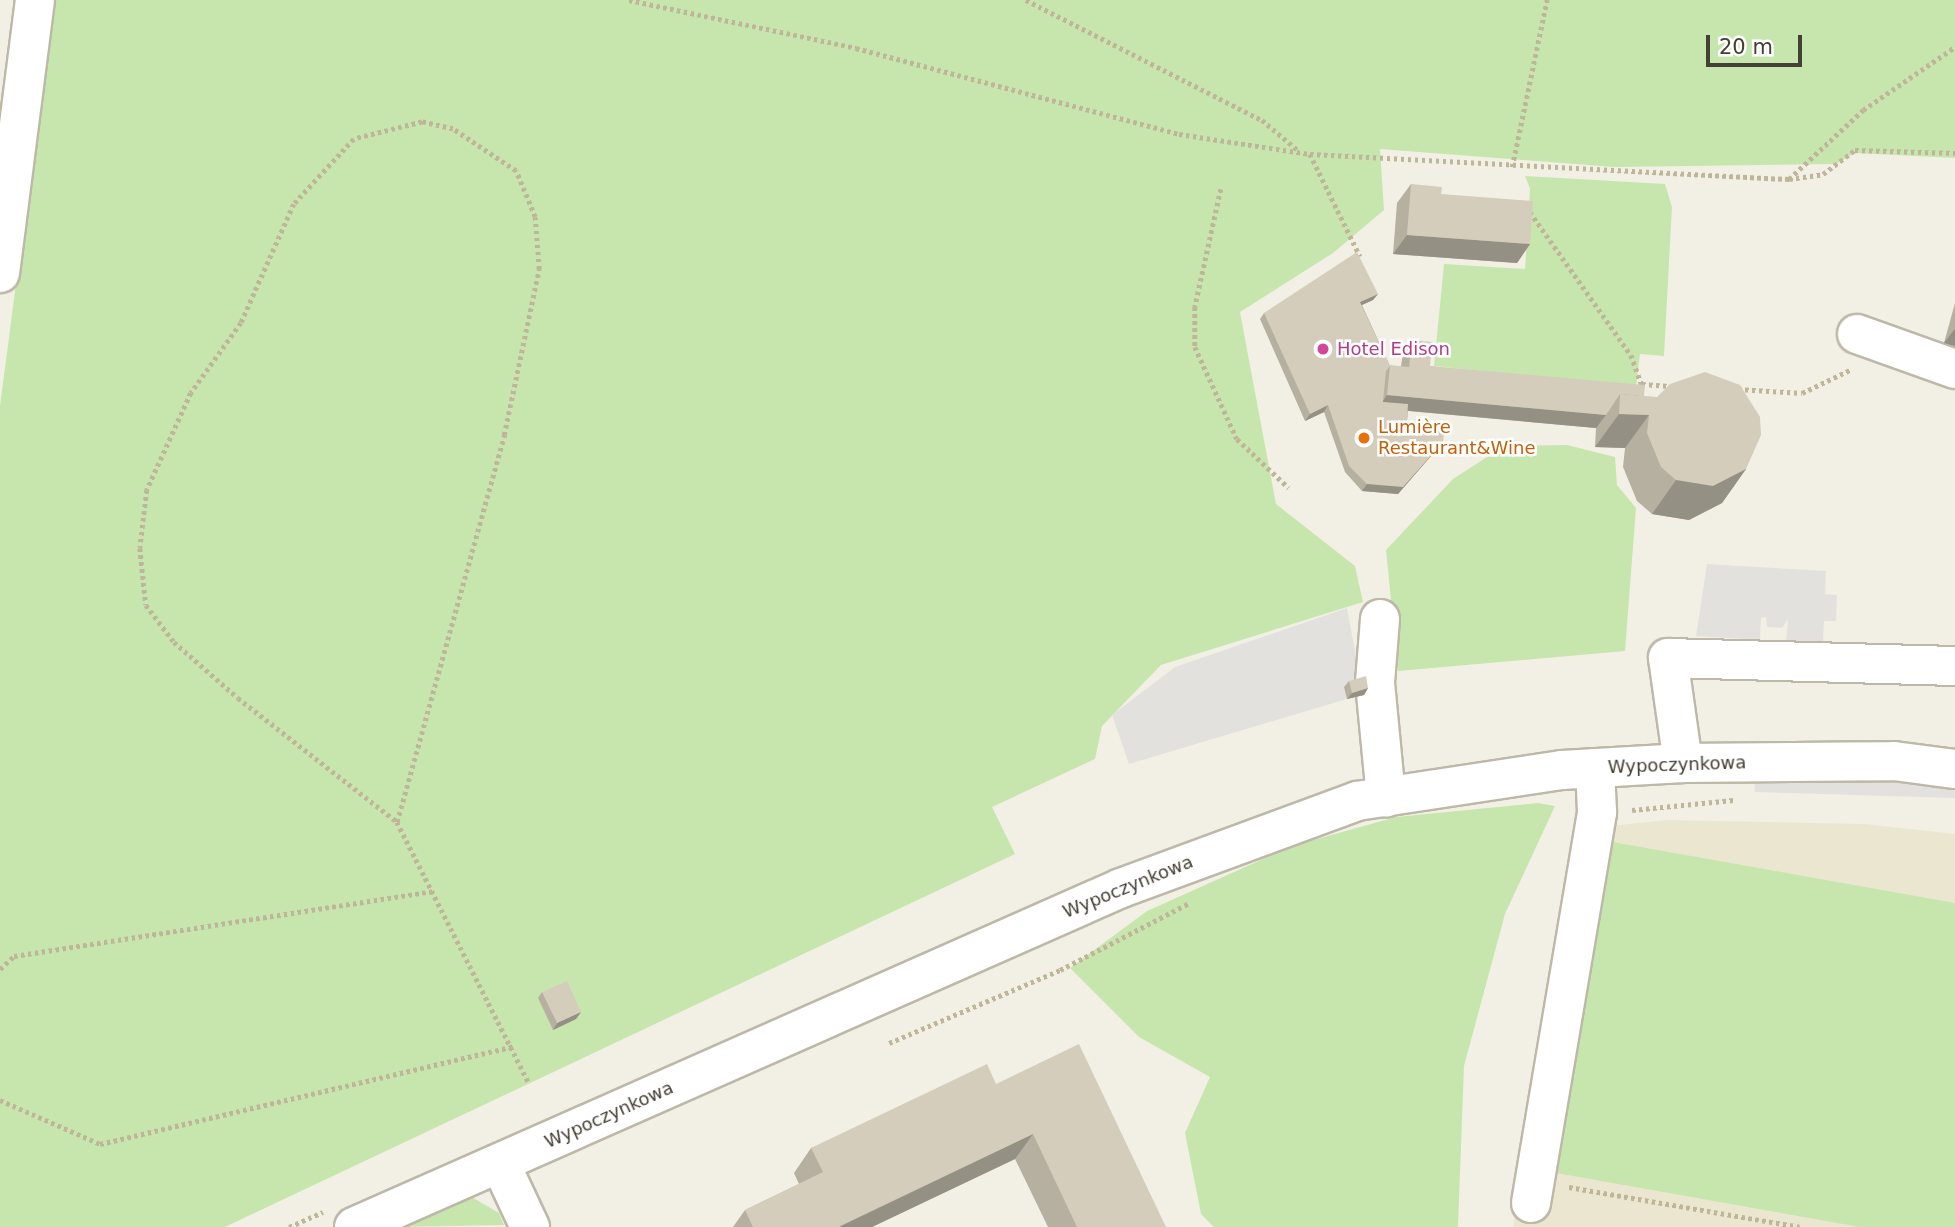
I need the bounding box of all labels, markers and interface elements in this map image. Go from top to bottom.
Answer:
scale bar [1710,21,1806,65]
text: 20 m [1719,35,1773,59]
place label: Hotel Edison [1337,338,1450,360]
marker: Hotel Edison [1315,341,1331,357]
place label: Lumière Restaurant&Wine [1378,417,1535,460]
marker: Lumière Restaurant&Wine [1356,430,1372,446]
street label: Wypoczynkowa [1607,752,1747,778]
street label: Wypoczynkowa [1060,851,1196,923]
street label: Wypoczynkowa [541,1077,677,1153]

